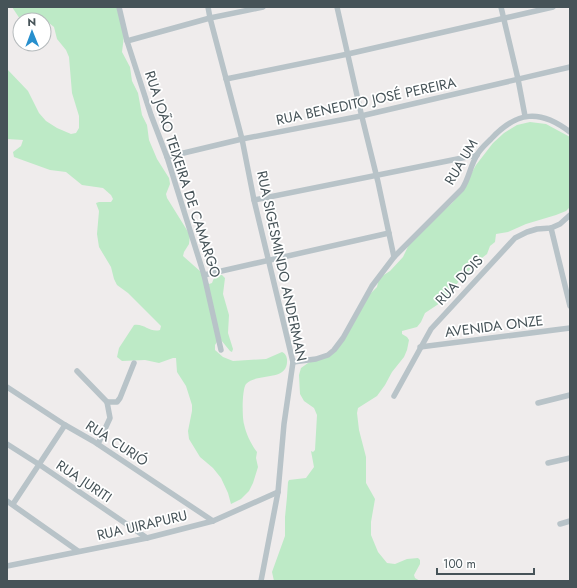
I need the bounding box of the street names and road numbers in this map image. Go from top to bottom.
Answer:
street label: RUA JOÃO TEIXEIRA DE CAMARGO [140,68,226,280]
street label: RUA BENEDITO JOSÉ PEREIRA [274,72,459,130]
street label: RUA UM [440,135,482,189]
street label: RUA SIGESMINDO ANDERMAN [252,169,312,363]
street label: RUA DOIS [431,250,488,309]
street label: AVENIDA ONZE [444,310,544,342]
street label: RUA CURIÓ [82,415,152,471]
street label: RUA JURITI [52,455,116,507]
street label: RUA UIRAPURU [95,505,189,545]

